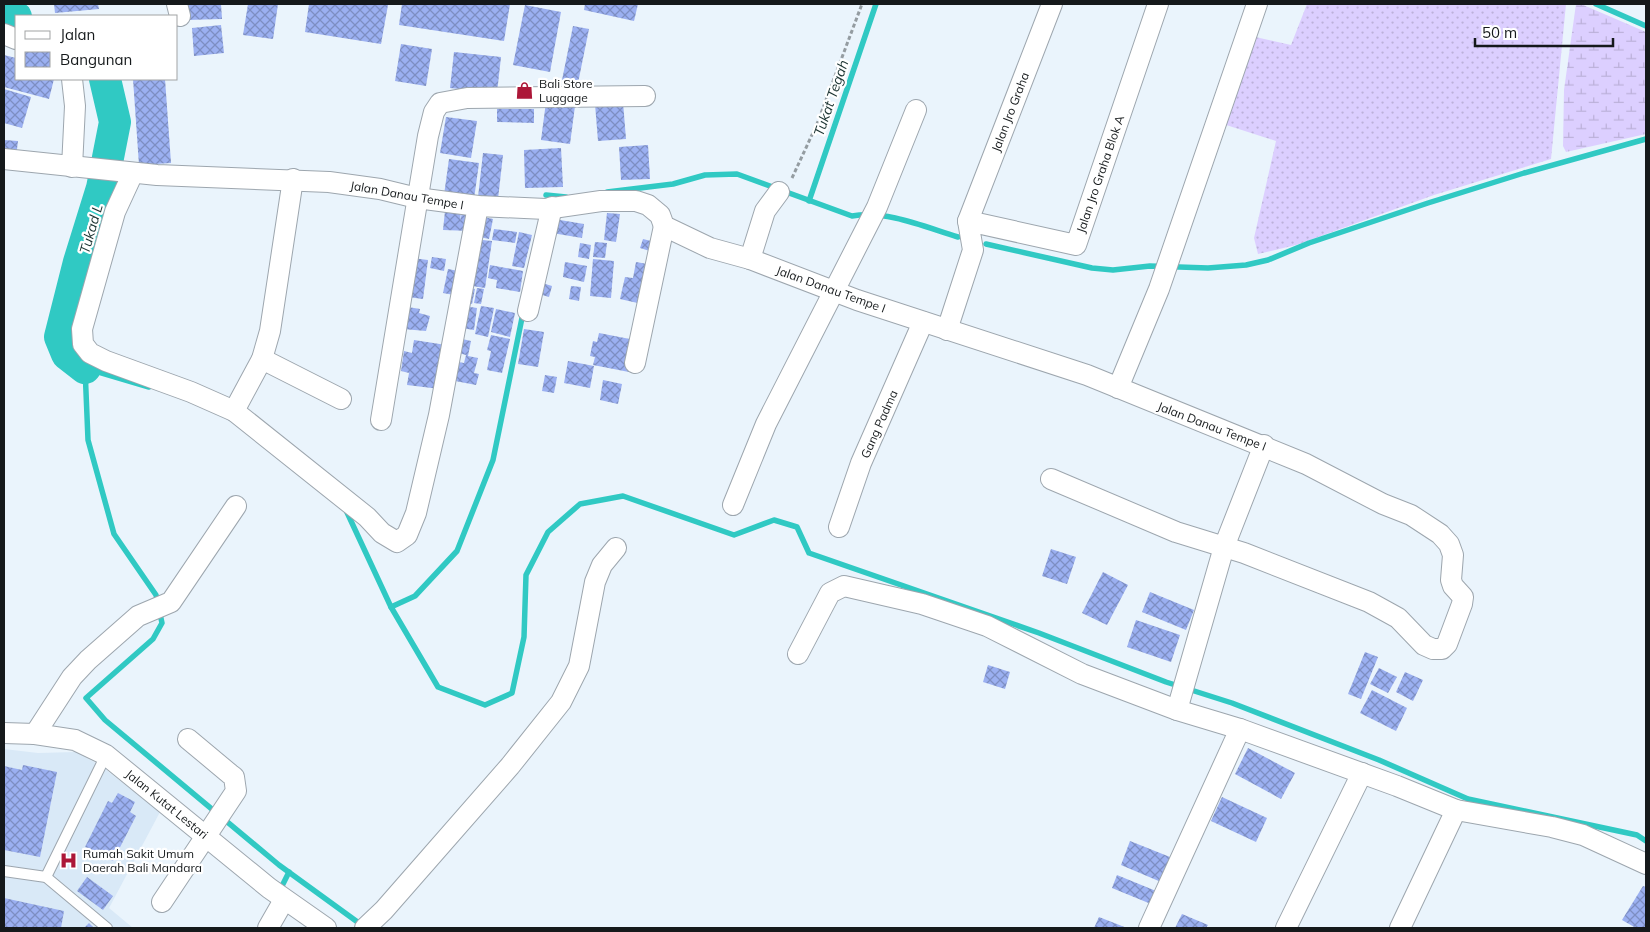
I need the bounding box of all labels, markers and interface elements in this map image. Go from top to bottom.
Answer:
legend [15,15,178,80]
scale bar [1475,15,1612,47]
text: 50 m [1482,23,1517,42]
text: Jalan [60,25,95,44]
text: Bangunan [60,50,132,69]
water label: Tukat Tegah [810,57,852,139]
street label: Jalan Jro Graha [988,70,1032,154]
place label: Bali Store Luggage [539,76,592,105]
shop icon: Bali Store Luggage [515,80,535,100]
street label: Jalan Jro Graha Blok A [1073,113,1127,235]
street label: Jalan Danau Tempe I [349,178,465,212]
water label: Tukad L [75,202,107,256]
street label: Jalan Danau Tempe I [774,262,888,316]
street label: Gang Padma [857,388,901,460]
street label: Jalan Danau Tempe I [1156,398,1268,454]
street label: Jalan Kutat Lestari [123,766,211,842]
place label: Rumah Sakit Umum Daerah Bali Mandara [83,846,202,875]
hospital icon: Rumah Sakit Umum Daerah Bali Mandara [59,850,79,870]

